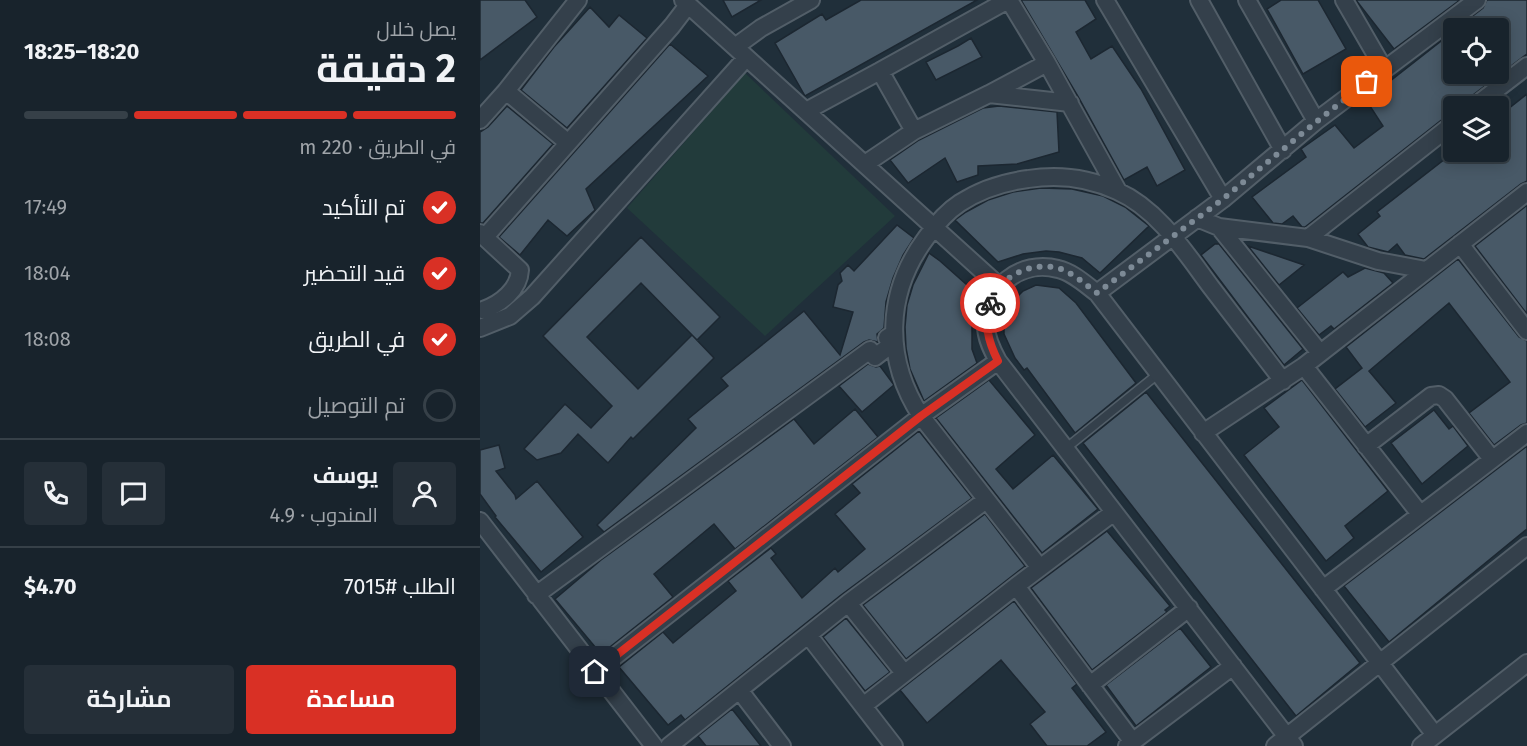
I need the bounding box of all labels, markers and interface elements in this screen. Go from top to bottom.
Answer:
text: يصل خلال [376,17,456,41]
map controls [1443,18,1509,162]
button: locate [1443,18,1509,84]
text: 18:20–18:25 [24,38,139,65]
text: 2 دقيقة [316,46,456,92]
pin [1341,56,1392,107]
icon: bag [1350,65,1383,98]
button: layers [1443,96,1509,162]
text: في الطريق · 220 m [299,135,456,159]
icon: check [423,191,456,224]
text: تم التأكيد [322,194,405,221]
text: 17:49 [24,195,67,219]
icon: check [423,257,456,290]
text: قيد التحضير [304,260,405,287]
text: 18:04 [24,261,70,285]
courier [960,273,1020,333]
icon: bike [974,287,1007,320]
icon: check [423,323,456,356]
text: في الطريق [308,326,405,353]
text: 18:08 [24,327,71,351]
text: تم التوصيل [308,392,405,419]
button: phone [24,462,87,525]
button: chat [102,462,165,525]
text: يوسف [313,462,378,489]
button: person [393,462,456,525]
text: المندوب · 4.9 [269,503,378,527]
text: $4.70 [24,573,77,600]
text: الطلب #7015 [344,573,456,600]
pin [569,646,620,697]
icon: home [578,655,611,688]
button: مشاركة [24,665,234,734]
button: مساعدة [246,665,456,734]

